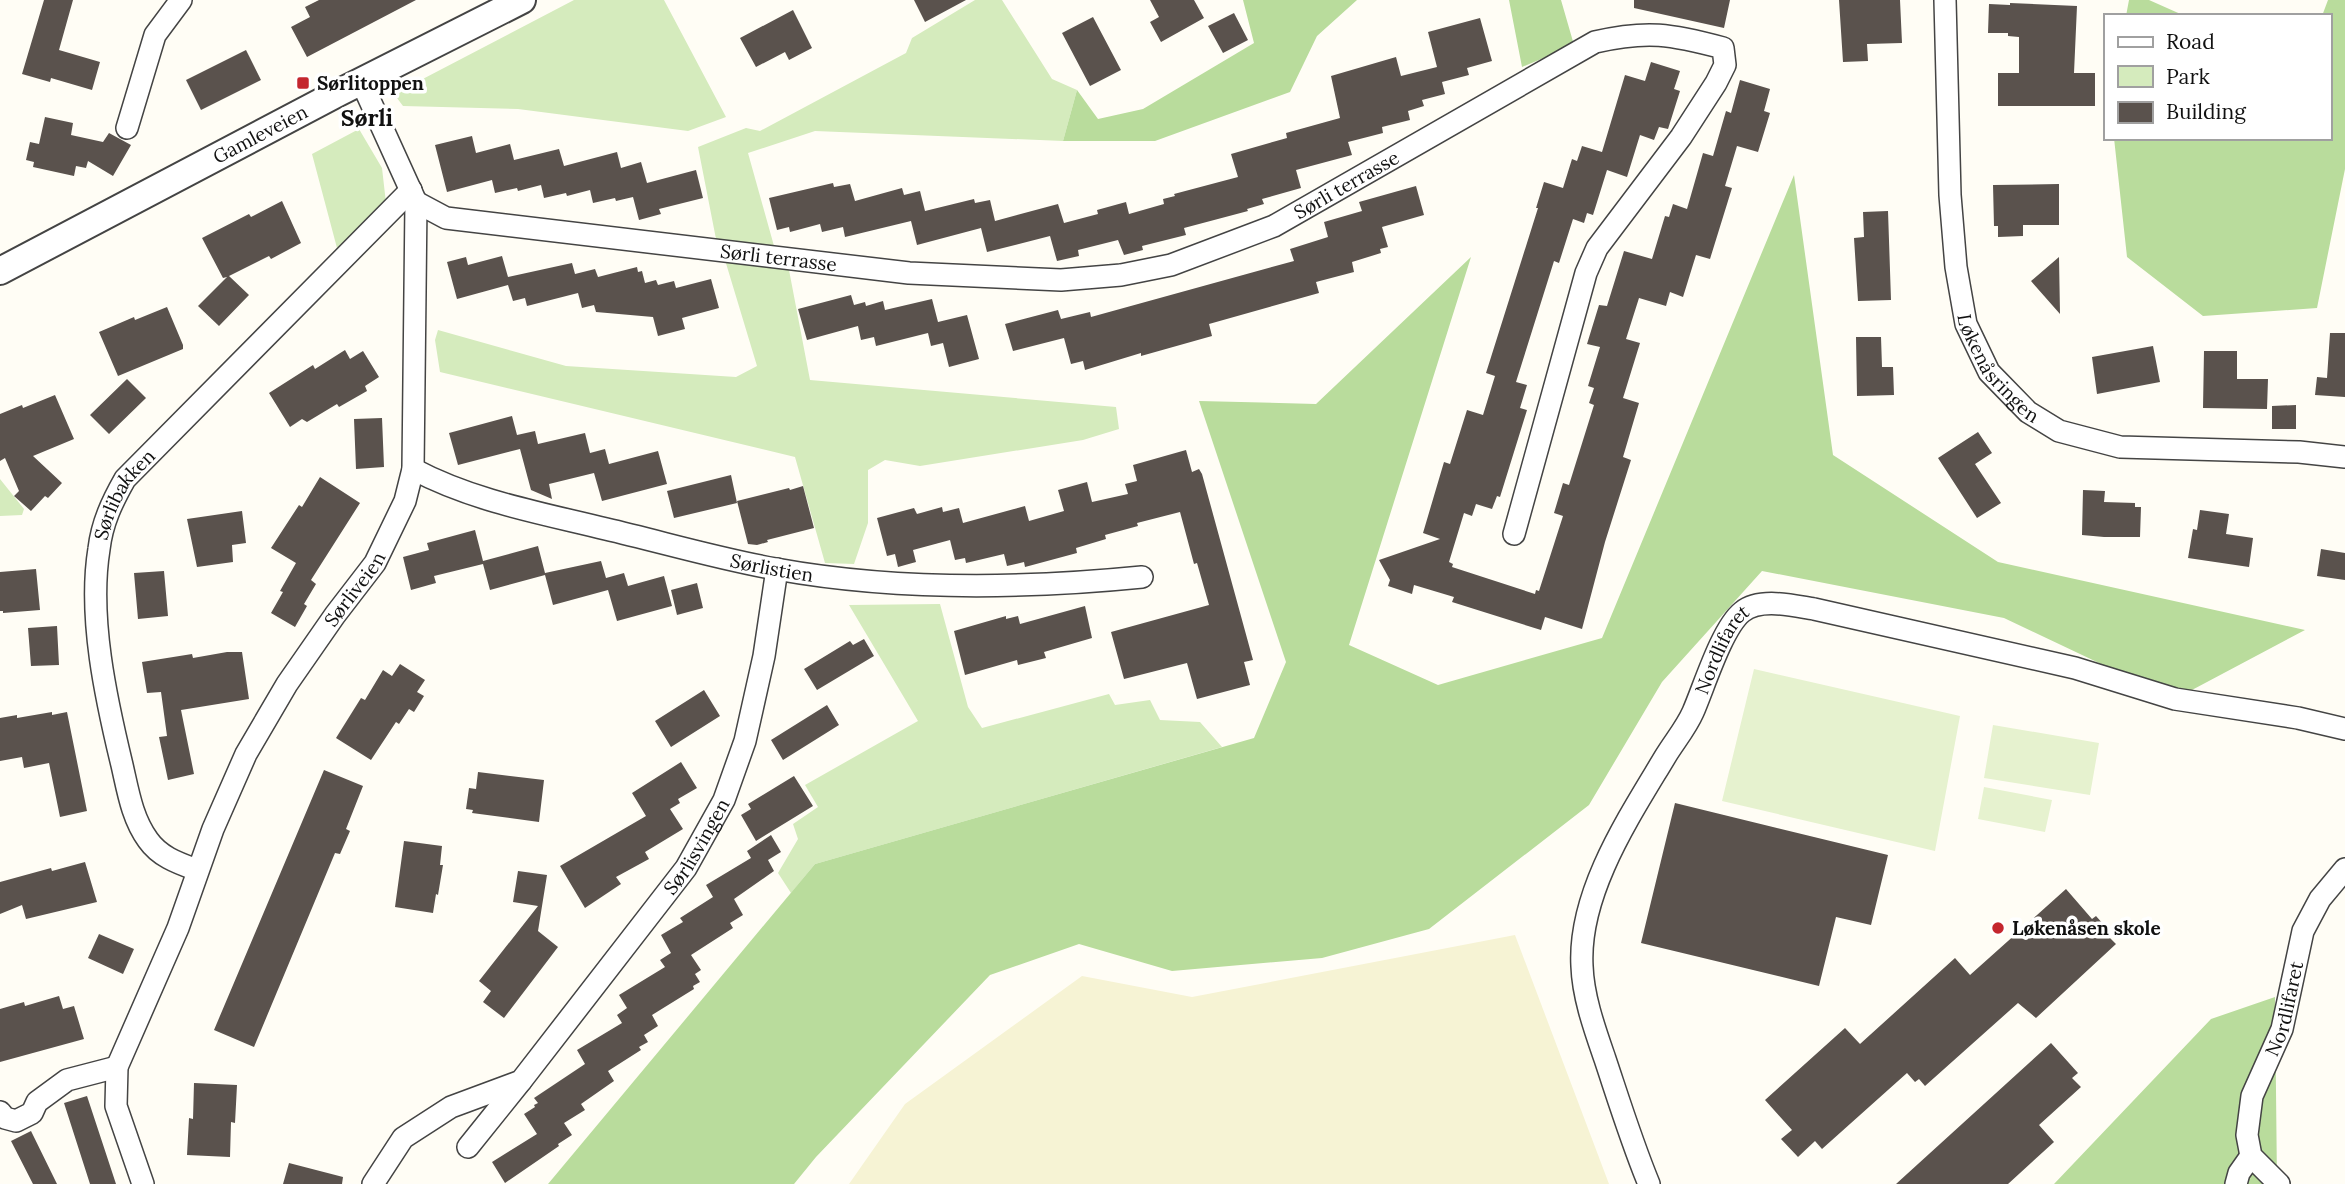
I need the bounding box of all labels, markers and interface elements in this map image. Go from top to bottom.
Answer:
legend [2104,14,2331,140]
text: Road [2166,28,2215,55]
text: Park [2166,63,2210,90]
place label: Sørlitoppen [317,71,424,95]
marker: Sørlitoppen [295,75,311,91]
text: Building [2166,98,2246,125]
street label: Gamleveien [209,99,312,169]
district label: Sørli [341,103,393,132]
street label: Sørli terrasse [1289,145,1403,224]
street label: Sørli terrasse [719,239,838,276]
street label: Løkenåsringen [1952,312,2043,428]
street label: Sørlibakken [89,444,160,542]
street label: Sørliveien [319,548,390,631]
street label: Sørlistien [728,548,815,587]
street label: Nordlifaret [1689,599,1754,697]
street label: Sørlisvingen [658,794,734,899]
place label: Løkenåsen skole [2012,916,2161,940]
marker: Løkenåsen skole [1990,920,2006,936]
street label: Nordlifaret [2259,958,2308,1060]

